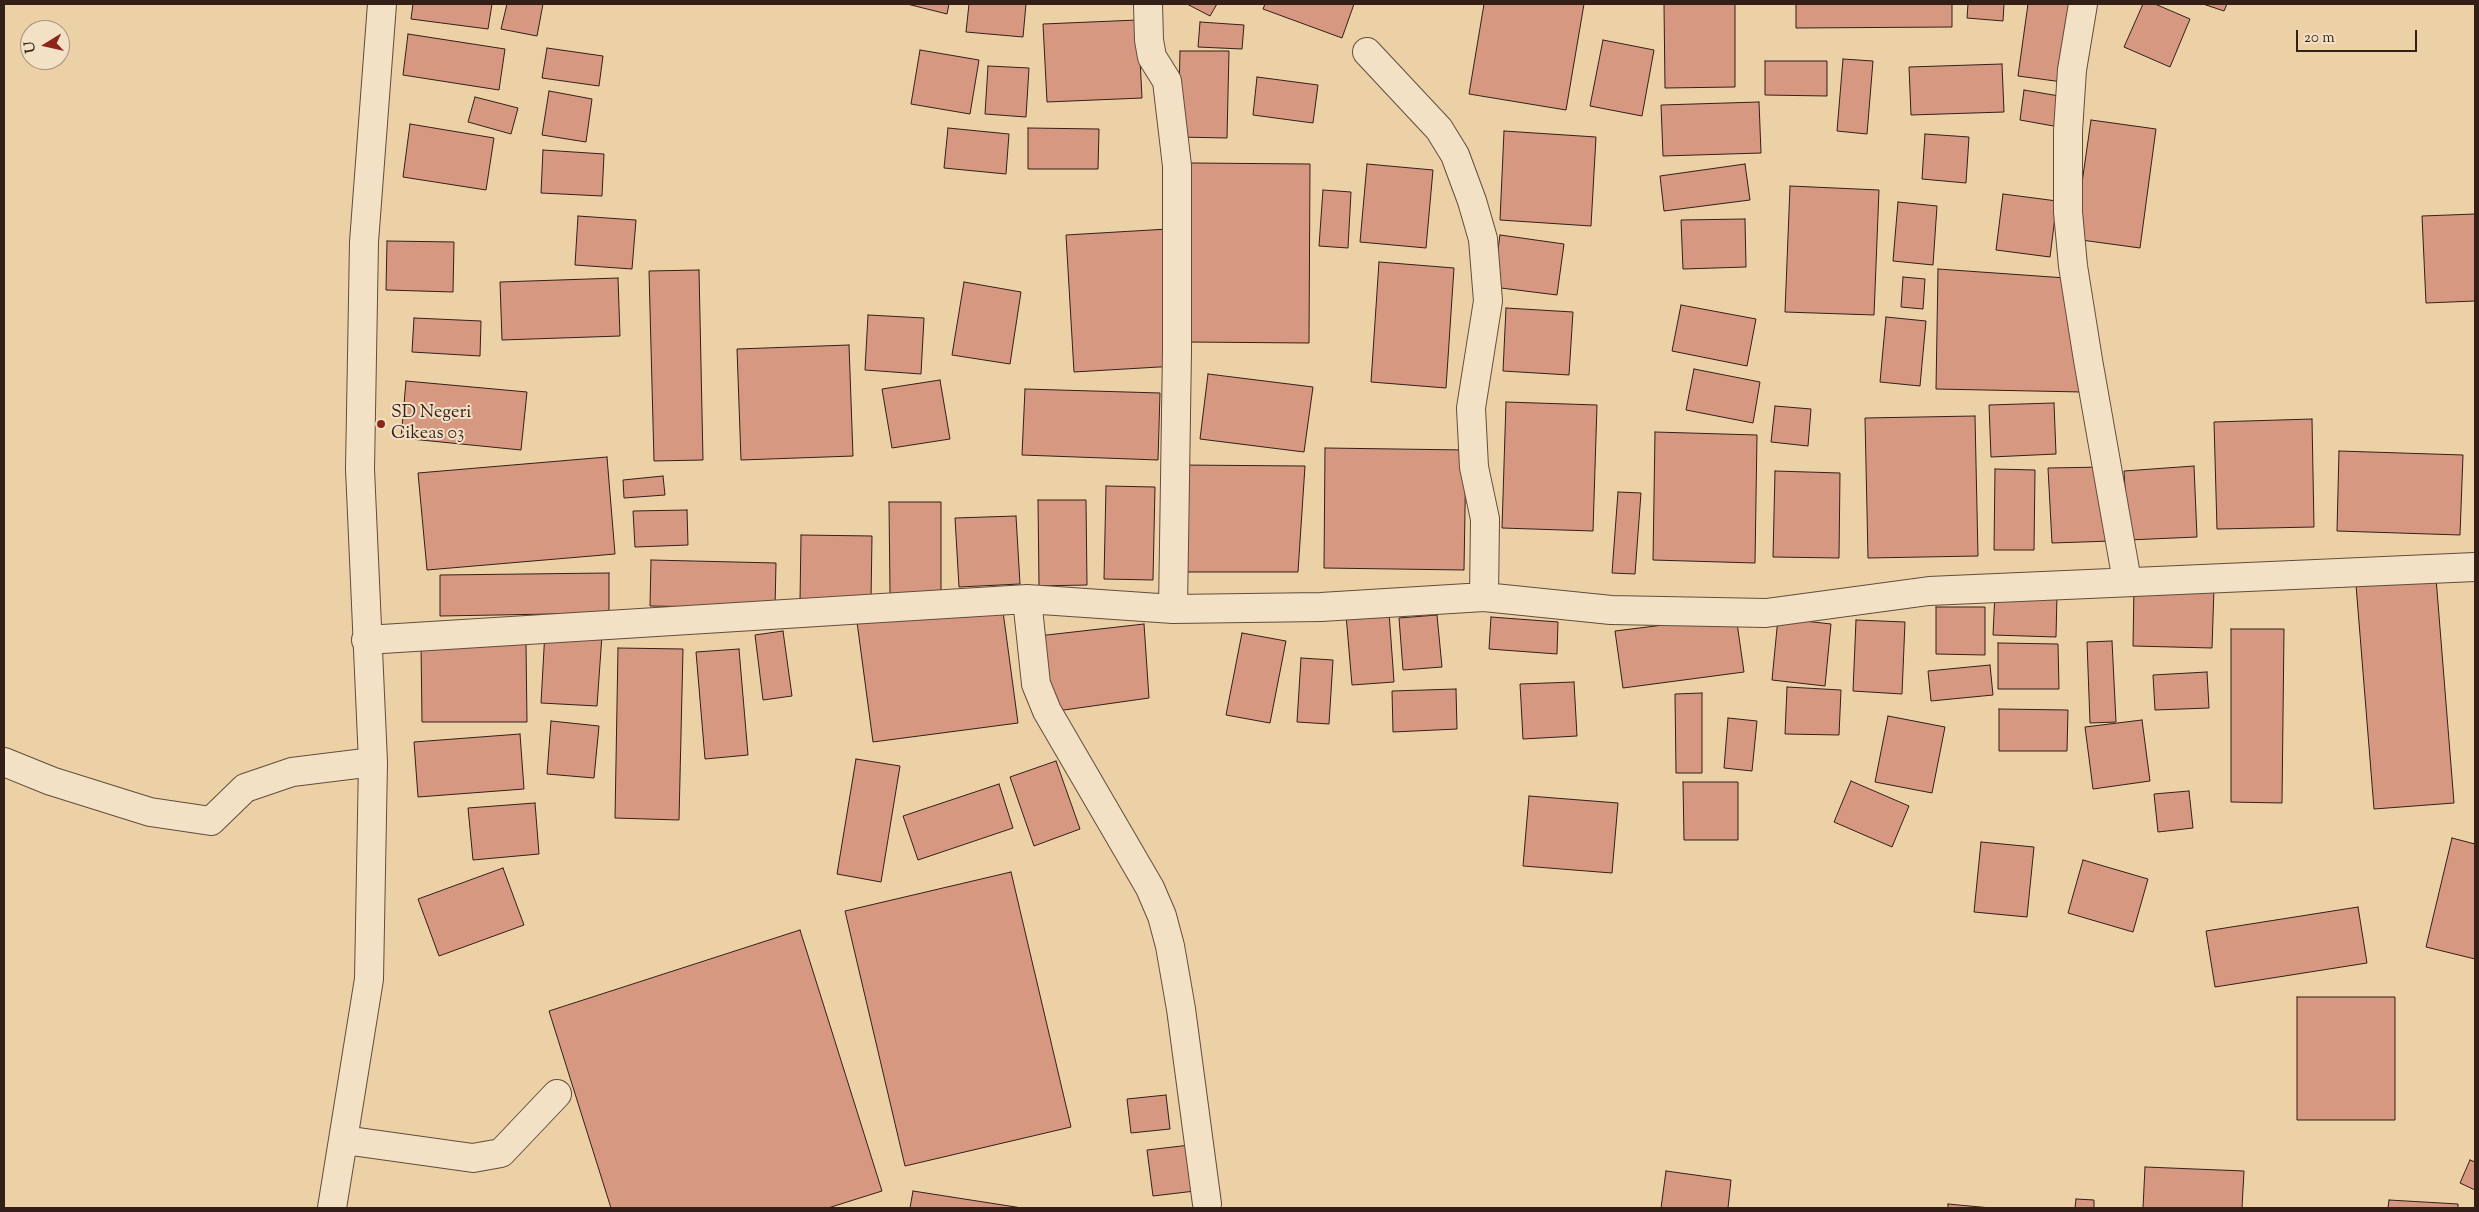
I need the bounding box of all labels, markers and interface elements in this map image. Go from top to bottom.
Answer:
north arrow [20,20,70,70]
scale bar [2299,20,2420,52]
text: 20 m [2304,28,2335,49]
text: U [20,40,42,54]
place label: SD Negeri Cikeas 03 [391,403,471,446]
marker: SD Negeri Cikeas 03 [375,418,387,430]

